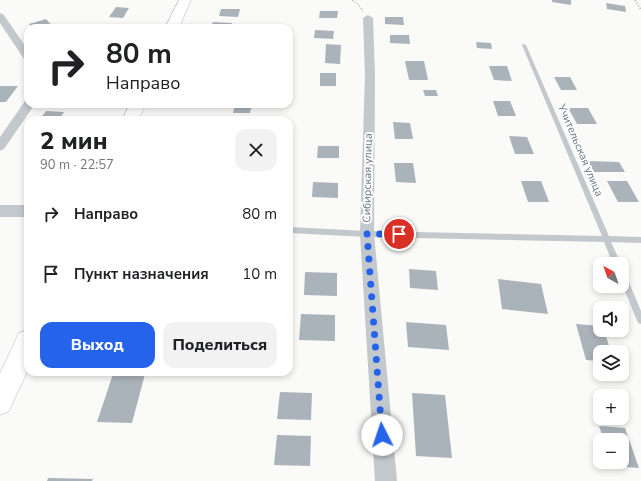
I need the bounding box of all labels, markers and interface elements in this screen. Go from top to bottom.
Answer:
text: 80 m [106,35,172,73]
icon: right [40,40,92,92]
text: Направо [106,71,180,95]
street label: Учительская улица [554,101,607,199]
text: 2 мин [40,125,108,157]
button: close [235,129,277,171]
street label: Сибирская улица [359,133,376,223]
text: 90 m · 22:57 [40,156,114,174]
icon: right [40,203,62,225]
text: Направо [74,204,138,224]
text: 80 m [242,204,277,224]
pin [382,217,416,251]
icon: arrive [388,223,410,245]
north arrow [593,257,629,293]
map controls [593,257,629,469]
icon: arrive [40,263,62,285]
text: Пункт назначения [74,264,209,284]
text: 10 m [242,264,277,284]
button: sound [593,301,629,337]
button: Выход [40,322,155,368]
button: Поделиться [163,322,277,368]
button: layers [593,345,629,381]
button: + [593,389,629,425]
position arrow [361,414,403,456]
button: − [593,433,629,469]

